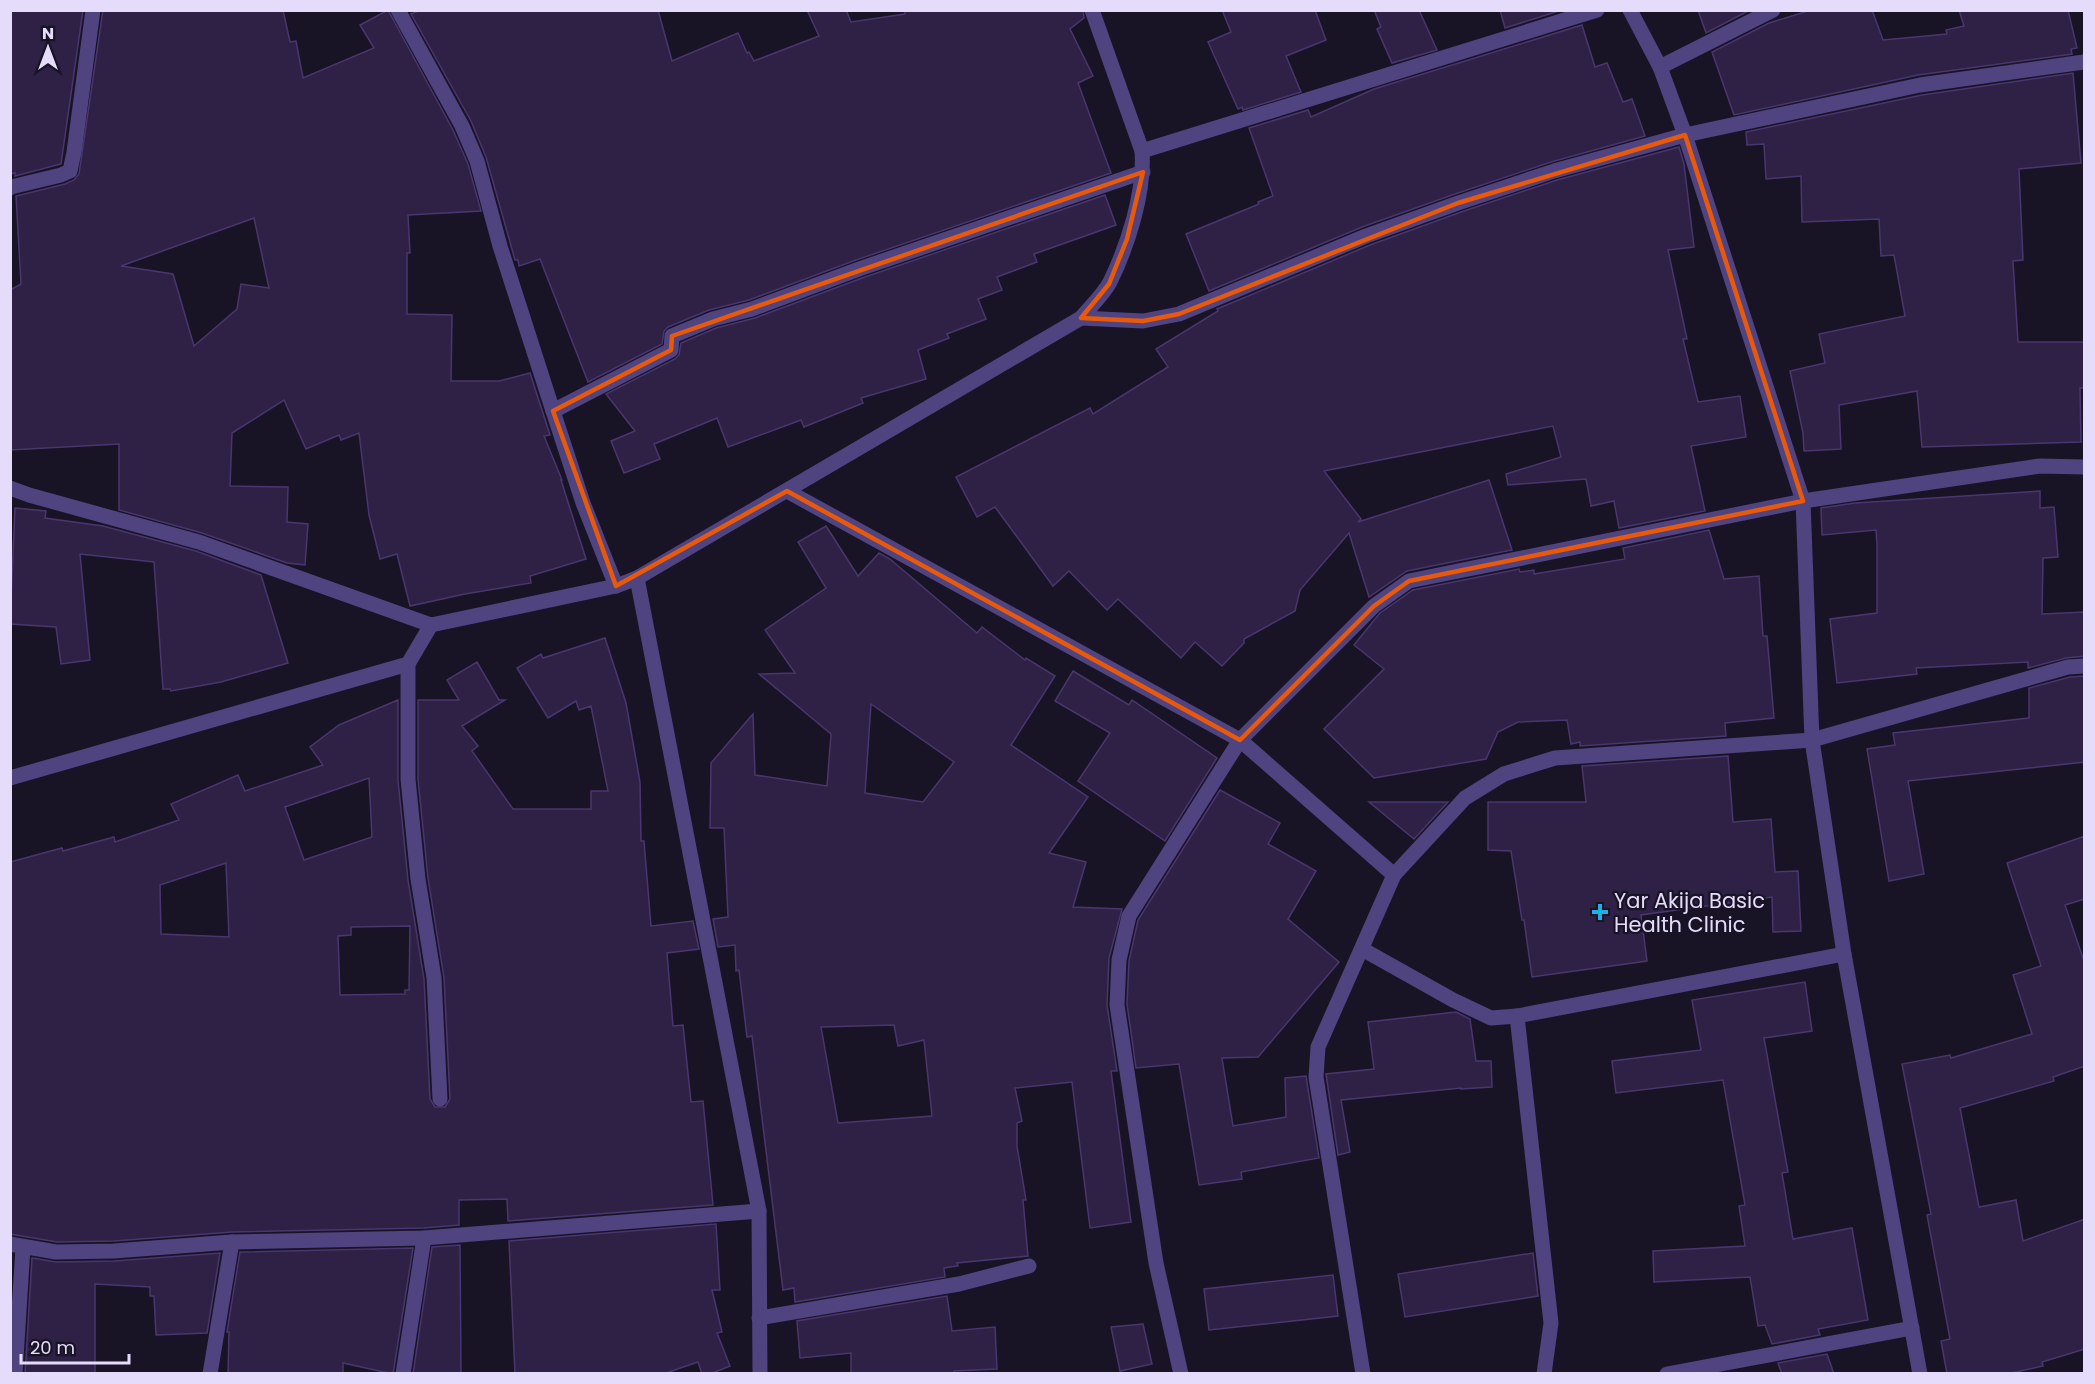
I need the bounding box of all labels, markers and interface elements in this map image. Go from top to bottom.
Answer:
north arrow [18,18,78,78]
text: N [42,22,54,45]
place label: Yar Akija Basic Health Clinic [1614,886,1765,939]
marker: Yar Akija Basic Health Clinic [1591,903,1609,921]
scale bar [21,1327,129,1365]
text: 20 m [30,1335,75,1360]

